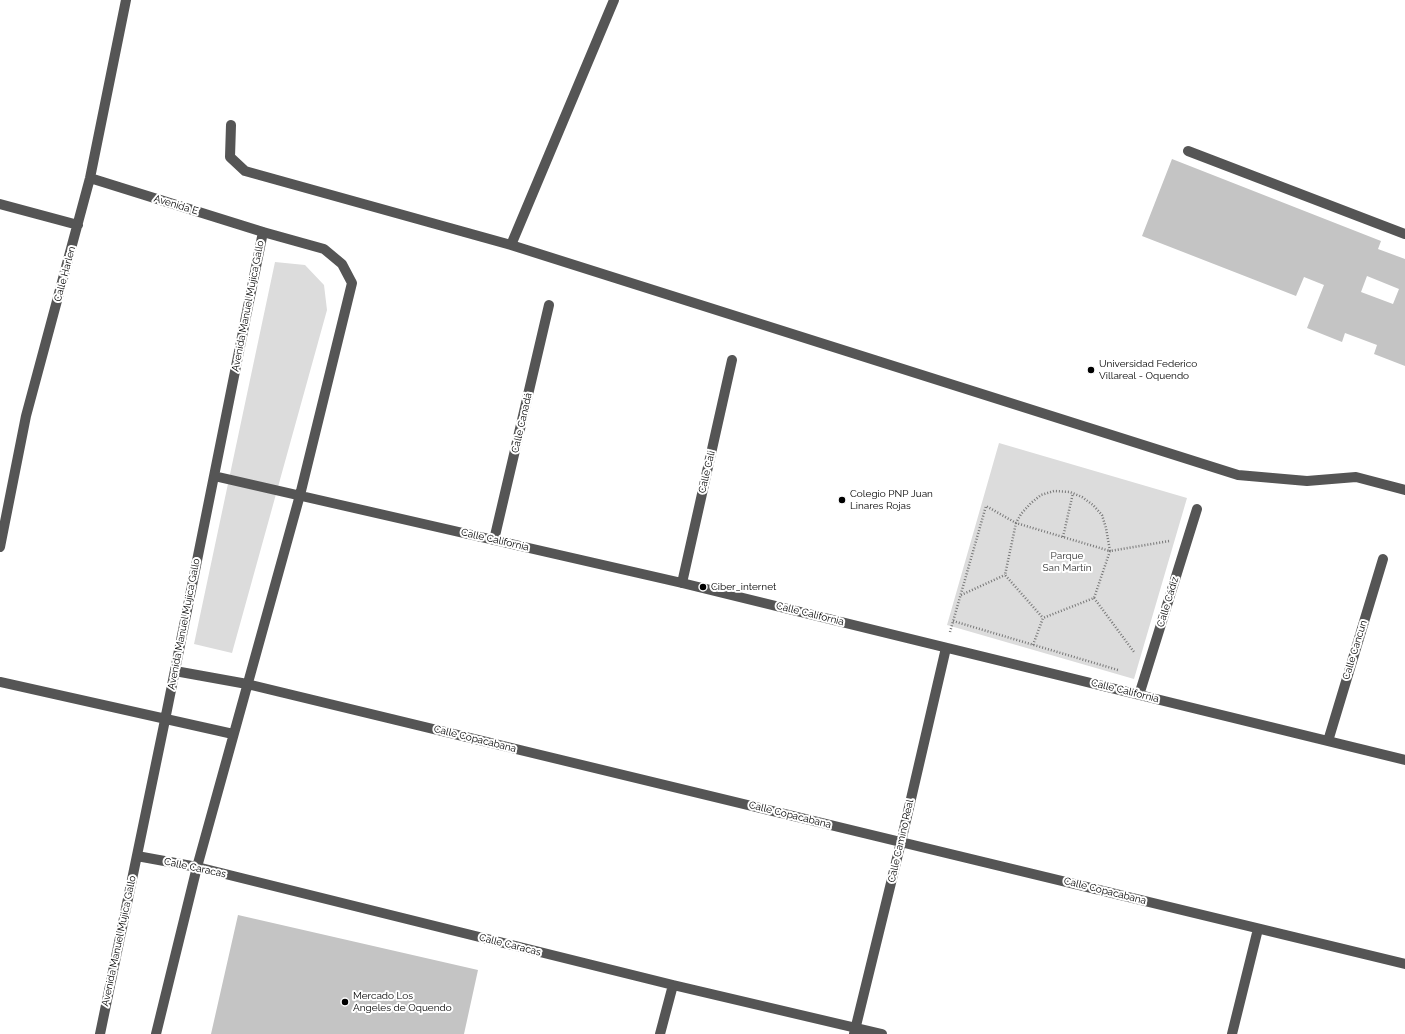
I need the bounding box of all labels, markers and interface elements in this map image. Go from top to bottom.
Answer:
street label: Avenida E [152,193,200,217]
street label: Avenida Manuel Mujica Gallo [229,239,267,373]
street label: Calle Harlen [52,245,78,303]
place label: Universidad Federico Villareal - Oquendo [1099,358,1197,382]
marker: Universidad Federico Villareal - Oquendo [1086,365,1096,375]
street label: Calle Canadá [509,392,535,454]
street label: Calle Cali [696,450,718,494]
place label: Colegio PNP Juan Linares Rojas [850,488,933,512]
marker: Colegio PNP Juan Linares Rojas [837,495,847,505]
street label: Calle California [460,526,530,554]
park label: Parque San Martín [1043,550,1091,574]
street label: Avenida Manuel Mujica Gallo [165,557,203,691]
street label: Calle Cádiz [1155,575,1181,629]
place label: Ciber_internet [711,581,776,593]
marker: Ciber_internet [698,582,708,592]
street label: Calle California [775,600,845,628]
street label: Calle Cancun [1340,619,1370,681]
street label: Calle California [1090,677,1160,705]
street label: Calle Copacabana [433,723,517,755]
street label: Calle Camino Real [886,798,916,884]
street label: Calle Copacabana [748,799,832,831]
street label: Calle Caracas [163,856,227,880]
street label: Avenida Manuel Mujica Gallo [99,875,139,1007]
street label: Calle Copacabana [1063,875,1147,907]
street label: Calle Caracas [478,932,542,958]
place label: Mercado Los Angeles de Oquendo [353,990,452,1014]
marker: Mercado Los Angeles de Oquendo [340,997,350,1007]

